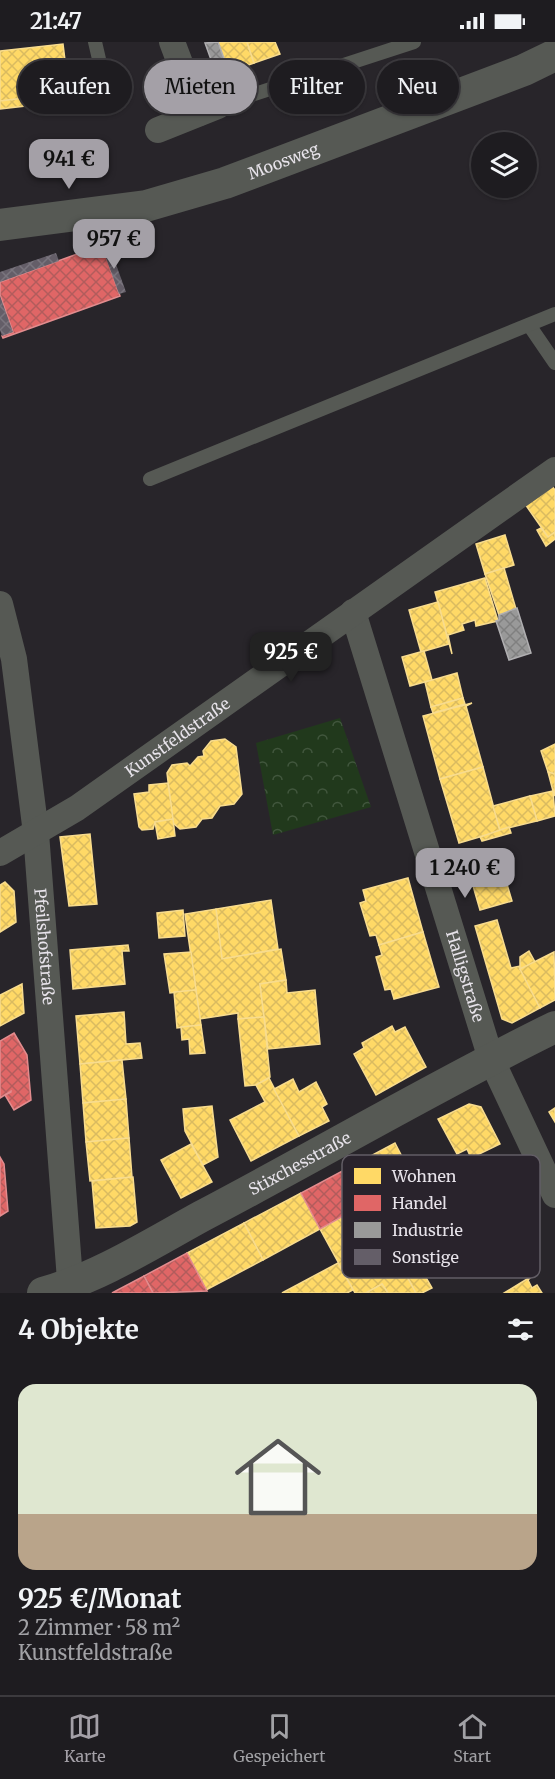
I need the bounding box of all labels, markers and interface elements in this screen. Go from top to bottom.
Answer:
text: 21:47 [30,7,82,35]
chip: Kaufen [18,60,132,114]
chip: Mieten [144,60,257,114]
chip: Filter [269,60,365,114]
chip: Neu [377,60,459,114]
map controls [471,132,537,198]
button: layers [471,132,537,198]
street label: Moosweg [245,138,322,183]
pin: 941 € [27,139,111,190]
text: 941 € [43,146,95,171]
pin: 957 € [72,219,156,270]
text: 957 € [87,226,141,251]
pin: 925 € [249,632,333,683]
text: 925 € [264,639,318,664]
street label: Kunstfeldstraße [121,693,234,781]
pin: 1 240 € [410,848,520,899]
text: 1 240 € [430,855,500,880]
street label: Pfeilshofstraße [30,888,59,1006]
street label: Halligstraße [442,928,489,1024]
street label: Stixchesstraße [245,1127,354,1199]
legend [342,1155,540,1278]
text: Wohnen [391,1166,457,1186]
text: Handel [392,1193,447,1213]
text: Industrie [392,1220,463,1240]
text: Sonstige [392,1247,459,1267]
text: 4 Objekte [18,1313,139,1346]
icon: filters [504,1313,537,1346]
icon: home [224,1423,332,1531]
text: 925 €/Monat [18,1582,181,1615]
text: 2 Zimmer · 58 m² [18,1615,180,1640]
text: Kunstfeldstraße [18,1640,172,1665]
tab: Karte [64,1710,105,1766]
tab: Gespeichert [233,1710,325,1766]
tab: Start [453,1710,491,1766]

